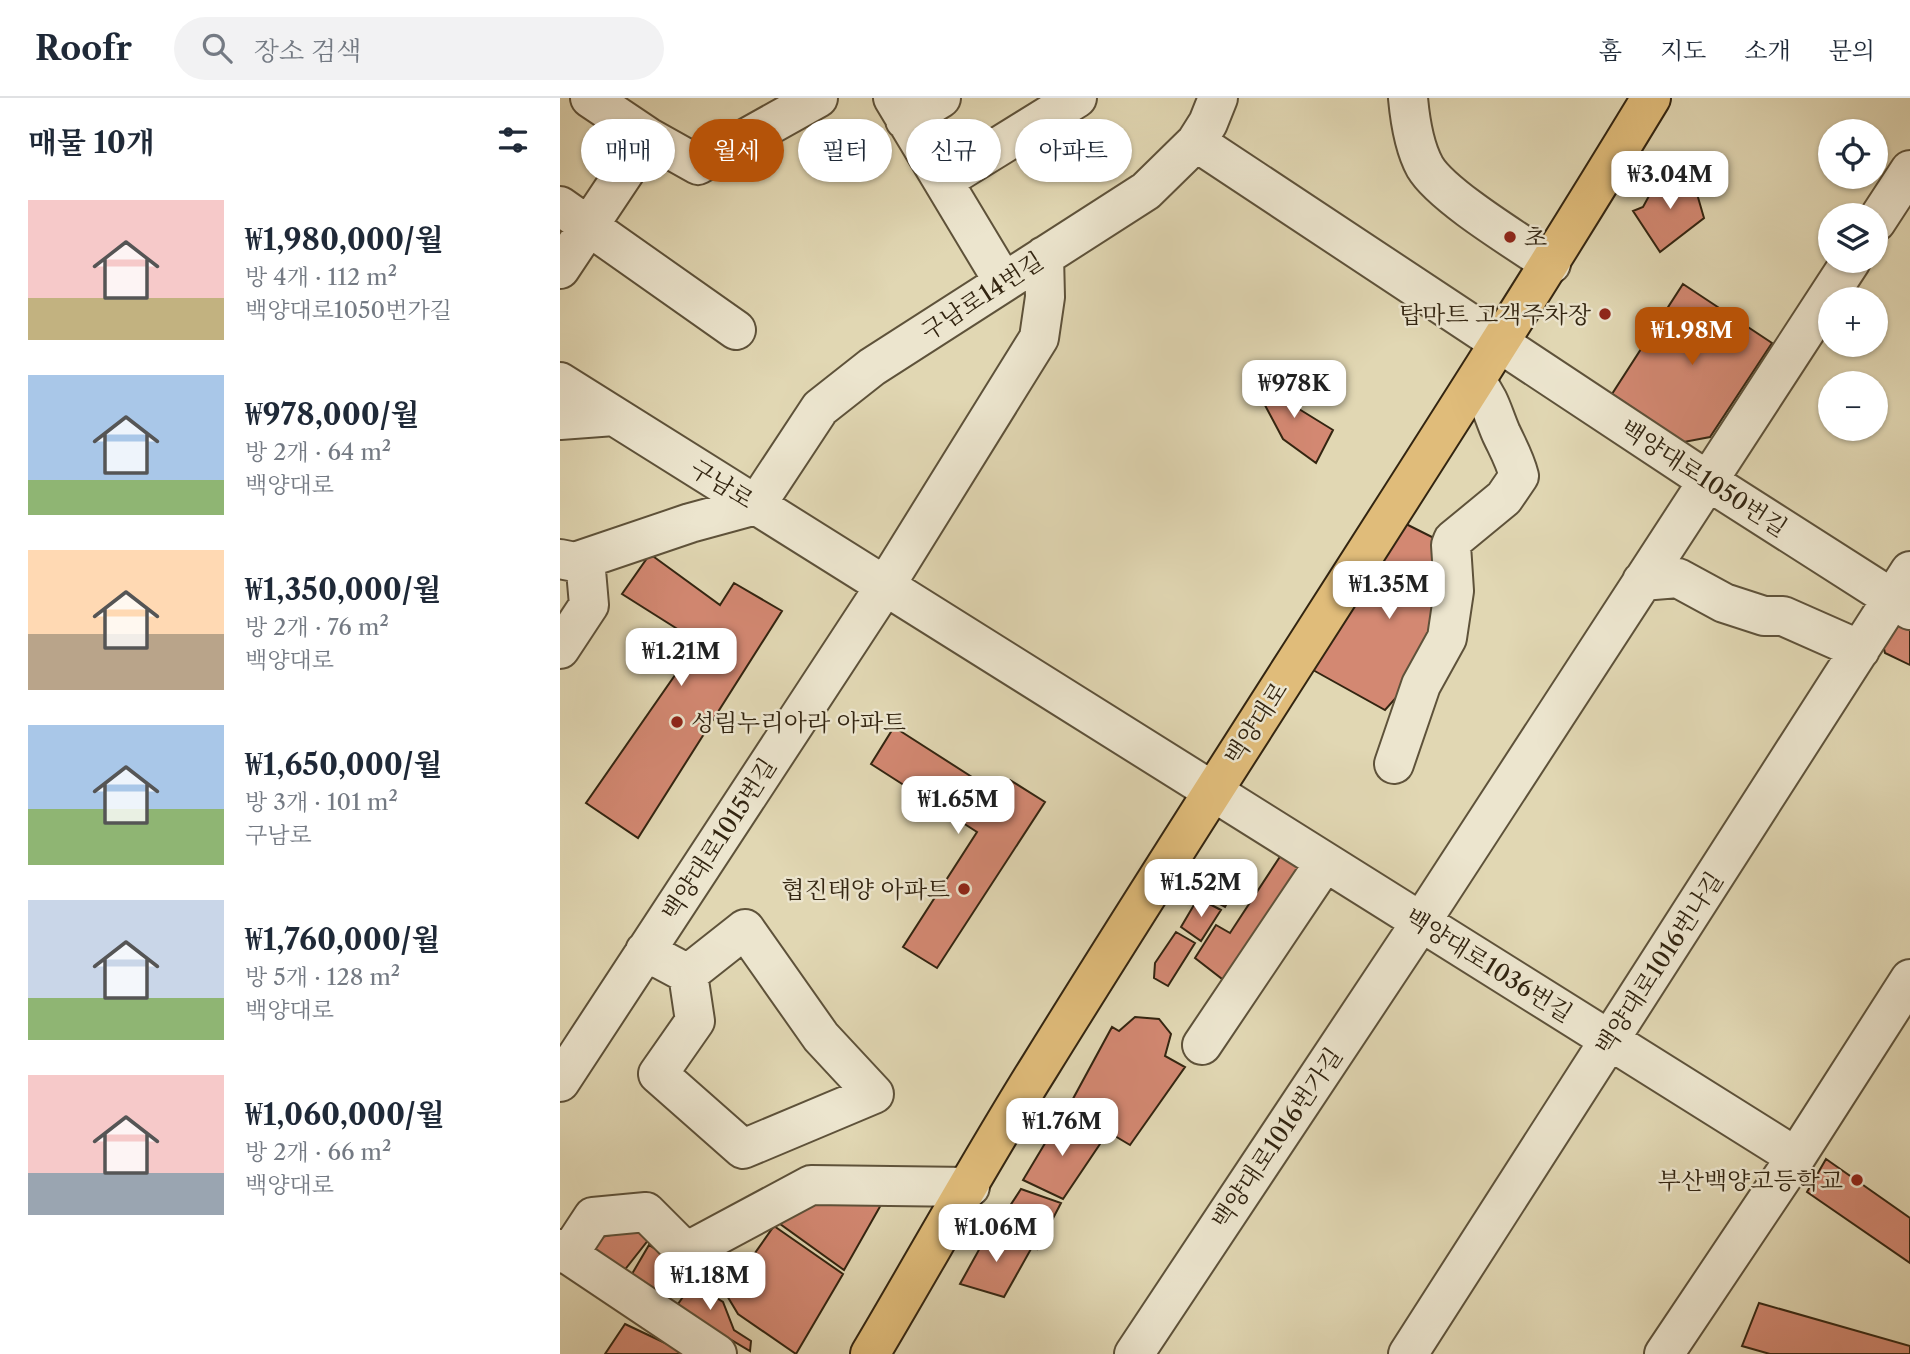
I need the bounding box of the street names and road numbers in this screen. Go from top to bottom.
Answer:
street label: 구남로14번길 [915,246,1049,346]
street label: 백양대로1050번길 [1615,413,1793,543]
street label: 구남로 [685,453,759,515]
street label: 백양대로 [1219,676,1293,770]
street label: 백양대로1015번길 [656,752,782,926]
street label: 백양대로1016번나길 [1589,866,1729,1060]
street label: 백양대로1036번길 [1400,902,1578,1028]
street label: 백양대로1016번가길 [1206,1042,1348,1234]

